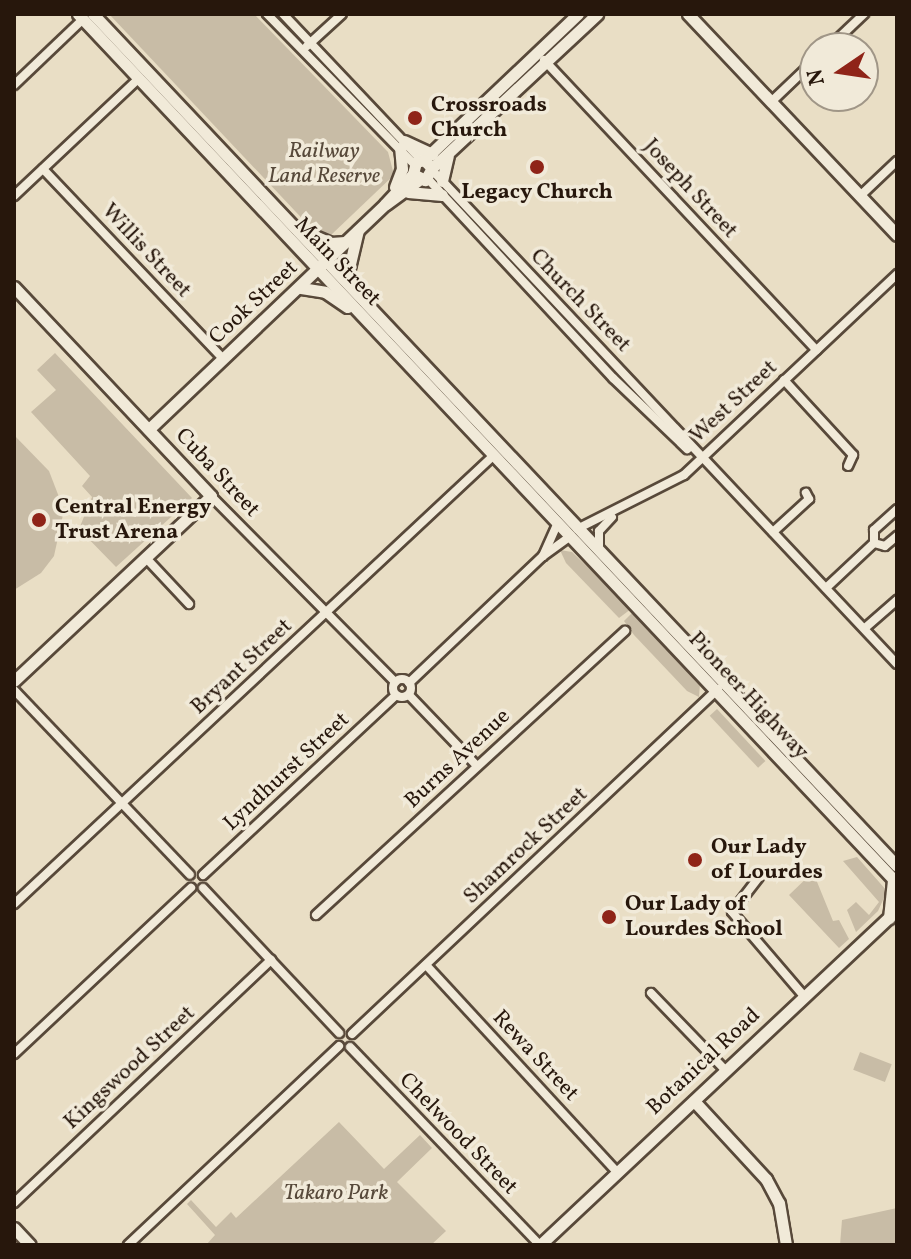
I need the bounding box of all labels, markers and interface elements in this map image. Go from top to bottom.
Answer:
north arrow [799,32,879,112]
text: N [800,66,834,88]
place label: Crossroads Church [431,92,547,144]
marker: Crossroads Church [406,109,424,127]
street label: Joseph Street [637,134,743,244]
park label: Railway Land Reserve [268,138,380,190]
marker: Legacy Church [528,158,546,176]
place label: Legacy Church [461,180,613,206]
street label: Willis Street [96,198,196,304]
street label: Main Street [288,212,386,312]
street label: Church Street [524,244,636,358]
street label: Cook Street [204,255,304,351]
street label: West Street [685,355,783,449]
street label: Cuba Street [169,423,265,523]
place label: Central Energy Trust Arena [55,494,211,546]
marker: Central Energy Trust Arena [30,511,48,529]
street label: Bryant Street [186,613,298,721]
street label: Pioneer Highway [682,627,814,765]
street label: Burns Avenue [400,704,516,814]
street label: Lyndhurst Street [219,707,355,837]
street label: Shamrock Street [459,782,593,910]
place label: Our Lady of Lourdes [711,834,821,886]
marker: Our Lady of Lourdes [686,851,704,869]
place label: Our Lady of Lourdes School [625,891,783,942]
marker: Our Lady of Lourdes School [600,908,618,926]
street label: Kingswood Street [59,1001,201,1135]
street label: Botanical Road [642,1003,766,1121]
street label: Rewa Street [486,1005,584,1107]
street label: Chelwood Street [393,1068,523,1200]
park label: Takaro Park [284,1181,388,1207]

